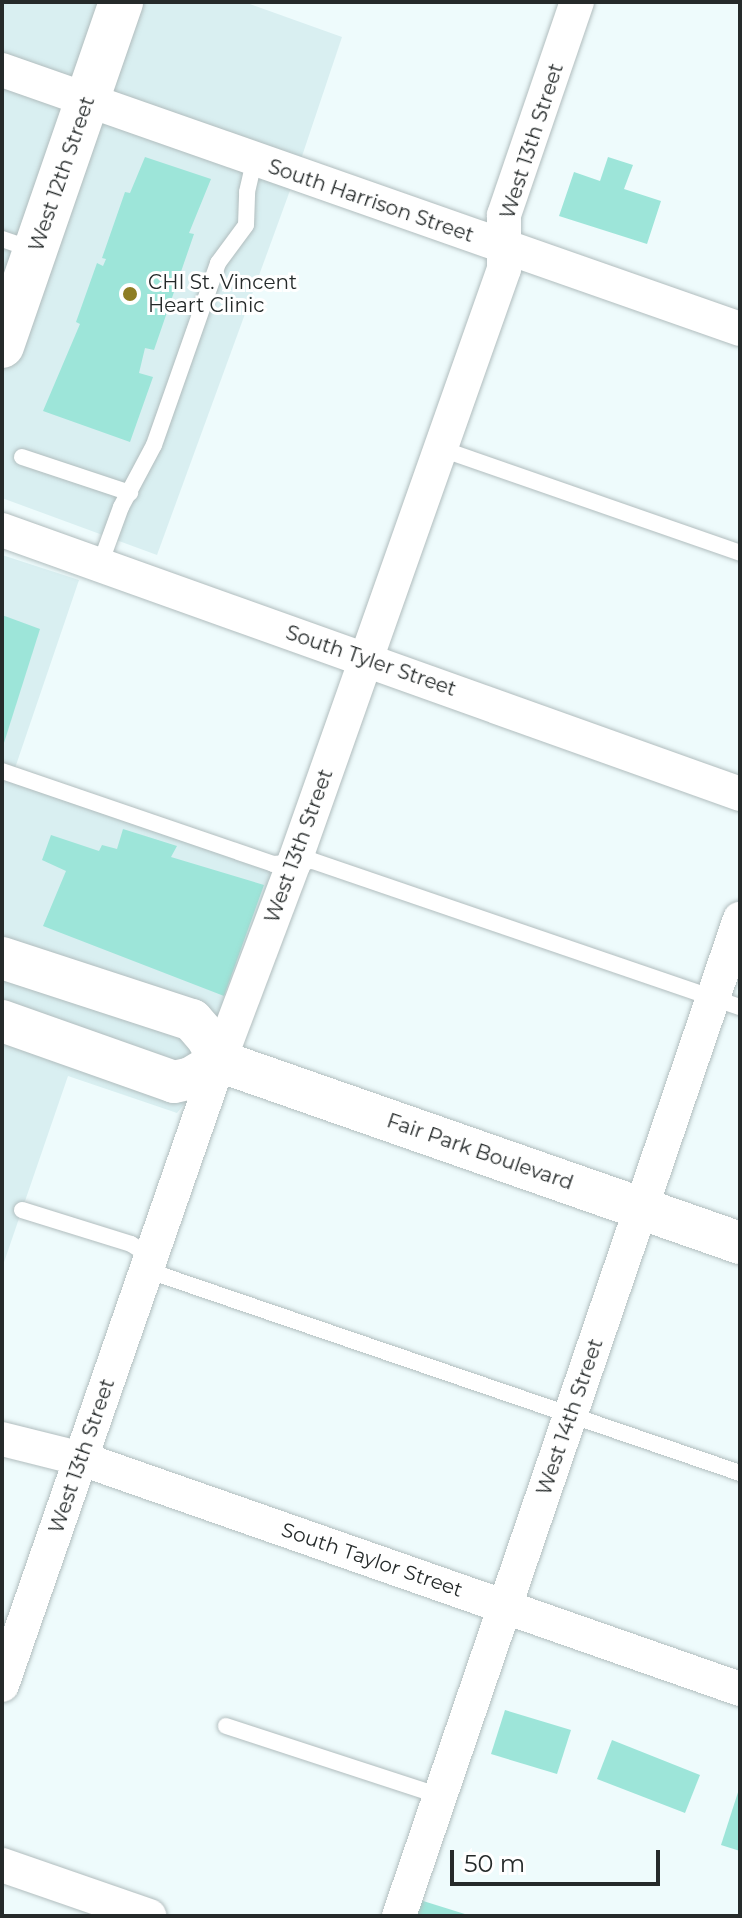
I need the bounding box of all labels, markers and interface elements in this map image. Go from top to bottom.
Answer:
street label: West 13th Street [496,60,568,222]
street label: West 12th Street [24,93,100,255]
street label: South Harrison Street [265,155,477,247]
place label: CHI St. Vincent Heart Clinic [148,270,297,317]
marker: CHI St. Vincent Heart Clinic [119,283,141,305]
street label: South Tyler Street [283,621,459,701]
street label: West 13th Street [260,766,338,926]
street label: Fair Park Boulevard [384,1109,576,1195]
street label: West 14th Street [532,1336,608,1498]
street label: West 13th Street [44,1375,120,1537]
street label: South Taylor Street [278,1518,466,1602]
scale bar [454,1834,664,1884]
text: 50 m [464,1849,525,1878]

